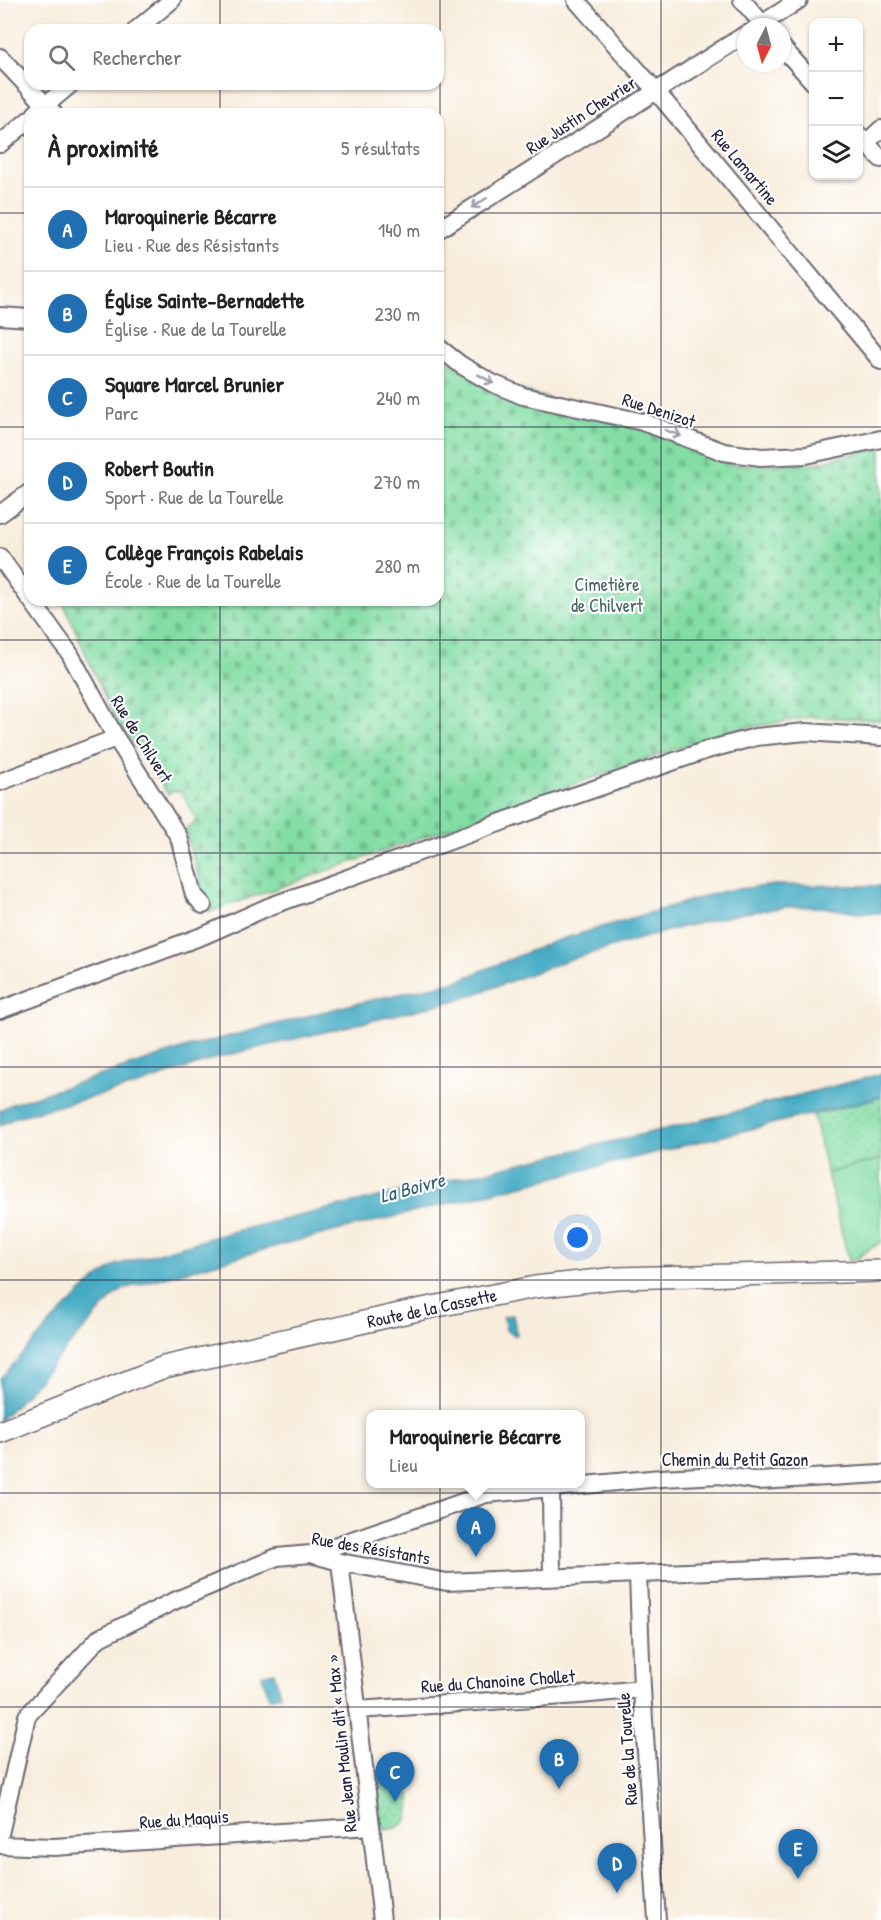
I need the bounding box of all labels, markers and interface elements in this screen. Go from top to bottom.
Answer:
north arrow [737,18,791,72]
map controls [809,18,863,180]
button: + [809,18,863,72]
search box [24,24,444,90]
icon: search [45,41,78,74]
text: Rechercher [93,42,182,72]
street label: Rue Justin Chevrier [521,70,641,160]
button: − [809,72,863,126]
street label: Rue Lamartine [706,124,784,210]
button: layers [809,126,863,180]
text: À proximité [48,130,159,165]
text: 5 résultats [341,134,420,161]
one-way arrow [471,197,488,210]
text: Maroquinerie Bécarre [105,201,277,231]
text: A [63,216,72,243]
text: 140 m [378,216,420,243]
text: Lieu · Rue des Résistants [105,231,279,258]
text: Église Sainte-Bernadette [105,285,305,315]
text: B [62,300,73,327]
text: 230 m [375,300,420,327]
text: Église · Rue de la Tourelle [105,315,287,342]
text: Square Marcel Brunier [105,369,284,399]
one-way arrow [477,374,495,385]
text: C [62,384,73,411]
text: 240 m [376,384,420,411]
street label: Rue Denizot [619,386,700,434]
text: Parc [105,399,138,426]
one-way arrow [663,429,682,440]
text: Robert Boutin [105,453,214,483]
text: D [63,468,72,495]
text: 270 m [374,468,420,495]
text: Sport · Rue de la Tourelle [105,483,284,510]
text: Collège François Rabelais [105,537,303,567]
text: E [63,552,72,579]
text: 280 m [375,552,420,579]
text: École · Rue de la Tourelle [105,567,282,594]
park label: Cimetière de Chilvert [571,572,644,618]
street label: Rue de Chilvert [105,691,179,788]
water label: La Boivre [377,1165,448,1209]
your location [563,1223,592,1252]
street label: Route de la Cassette [365,1282,499,1334]
popup [366,1410,585,1488]
text: Maroquinerie Bécarre [390,1421,561,1451]
street label: Chemin du Petit Gazon [662,1447,808,1472]
text: Lieu [390,1451,418,1478]
pin: A [456,1508,496,1557]
street label: Rue des Résistants [310,1525,432,1571]
street label: Rue Jean Moulin dit « Max » [319,1653,363,1833]
street label: Rue du Chanoine Chollet [420,1663,577,1699]
street label: Rue de la Tourelle [611,1692,643,1806]
pin: B [540,1740,578,1789]
pin: C [376,1752,414,1802]
street label: Rue du Maquis [139,1803,229,1835]
pin: E [778,1830,818,1879]
pin: D [598,1844,636,1893]

